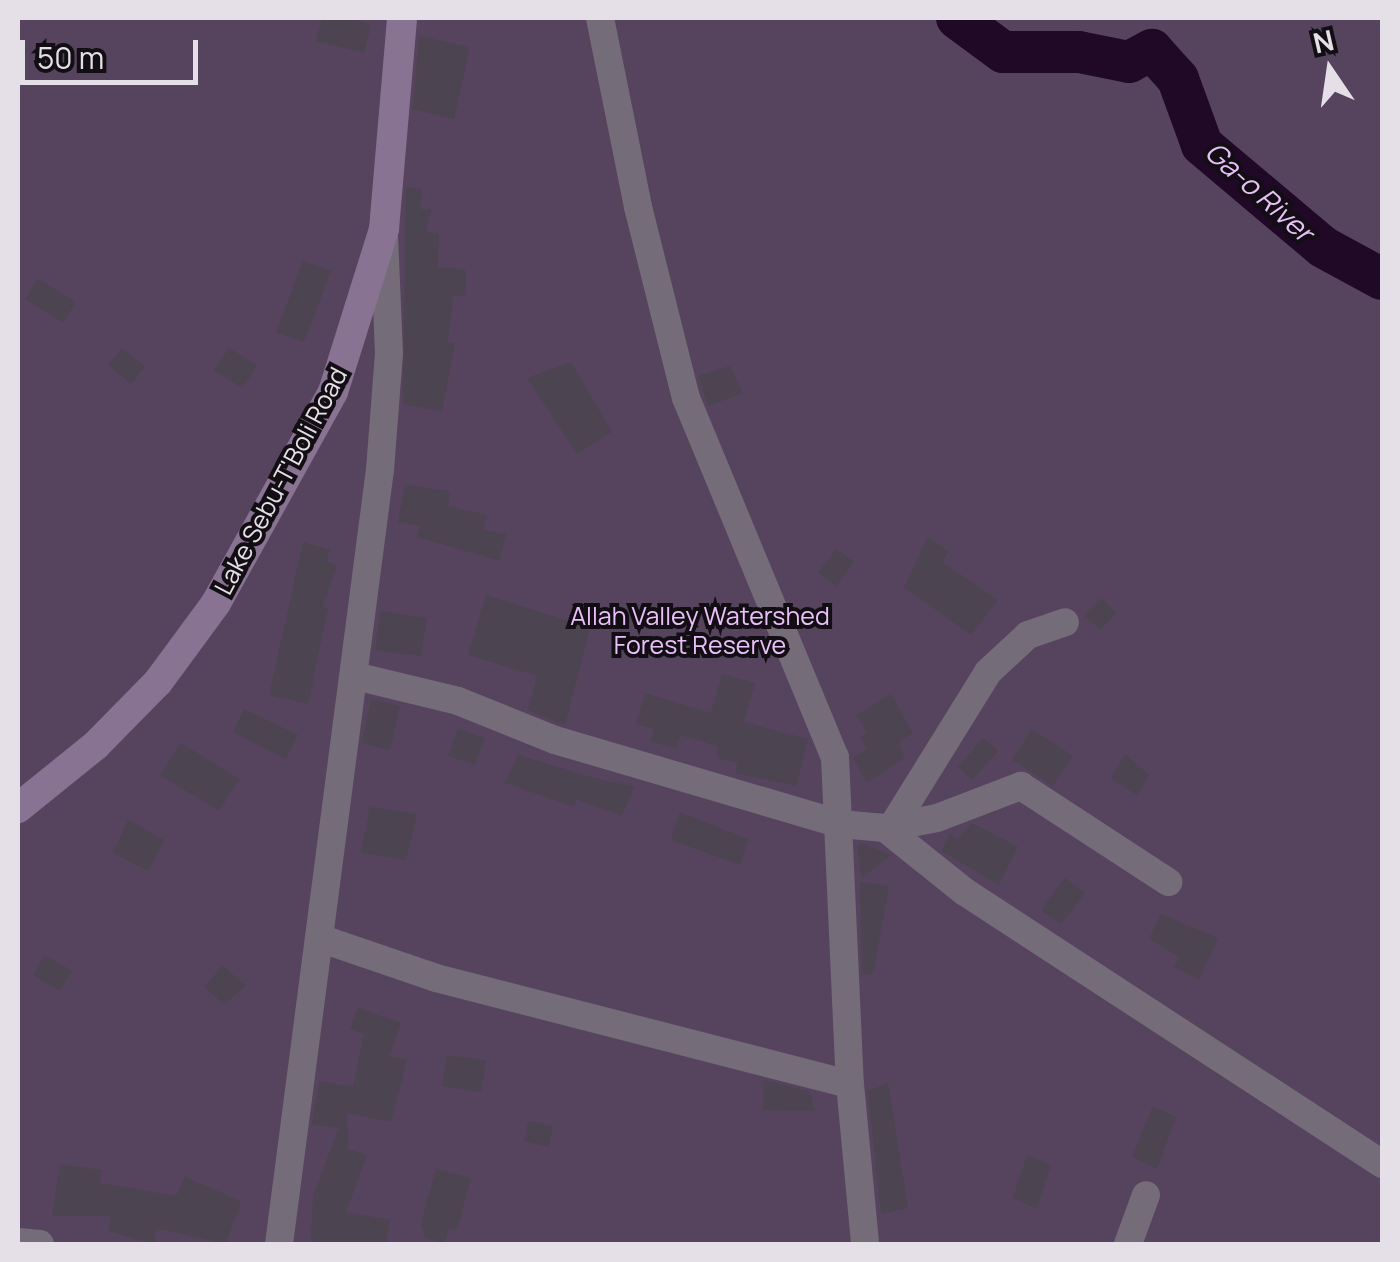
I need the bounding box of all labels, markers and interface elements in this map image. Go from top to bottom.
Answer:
scale bar [25,20,202,82]
north arrow [1280,20,1380,120]
text: N [1309,20,1337,62]
text: 50 m [37,37,104,78]
water label: Ga-o River [1199,134,1321,248]
street label: Lake Sebu-T'Boli Road [208,362,354,600]
park label: Allah Valley Watershed Forest Reserve [570,602,830,661]

